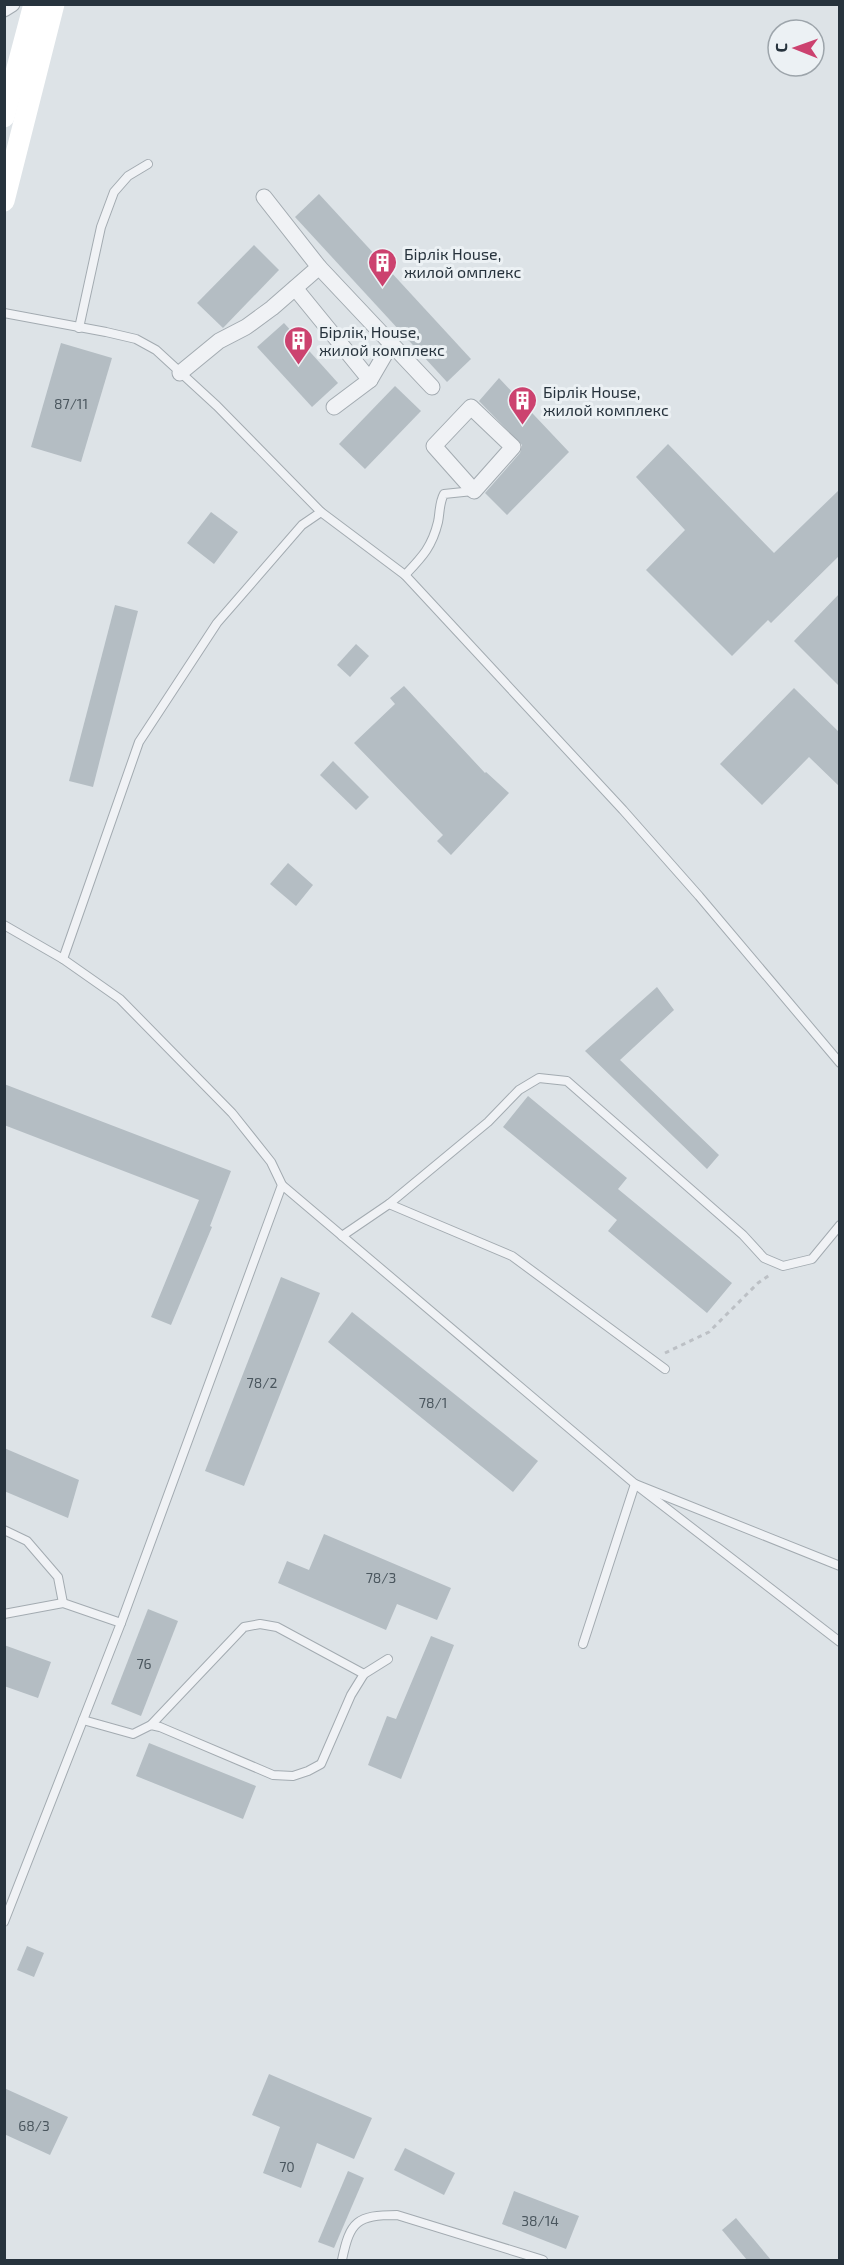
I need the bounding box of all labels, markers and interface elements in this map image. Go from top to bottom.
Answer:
north arrow [766,18,826,78]
text: С [771,43,790,53]
place label: Бірлік House, жилой омплекс [404,244,522,281]
building icon: Бірлік House, жилой омплекс [367,246,399,288]
place label: Бірлік, House, жилой комплекс [319,322,445,359]
building icon: Бірлік, House, жилой комплекс [282,324,314,366]
place label: Бірлік House, жилой комплекс [543,382,669,419]
building icon: Бірлік House, жилой комплекс [506,384,538,426]
house number: 87/11 [54,395,88,412]
house number: 78/2 [247,1374,278,1391]
house number: 78/1 [419,1394,447,1411]
house number: 78/3 [366,1569,396,1586]
house number: 76 [136,1655,152,1672]
house number: 68/3 [18,2117,50,2134]
house number: 70 [279,2158,295,2175]
house number: 38/14 [521,2212,559,2229]

